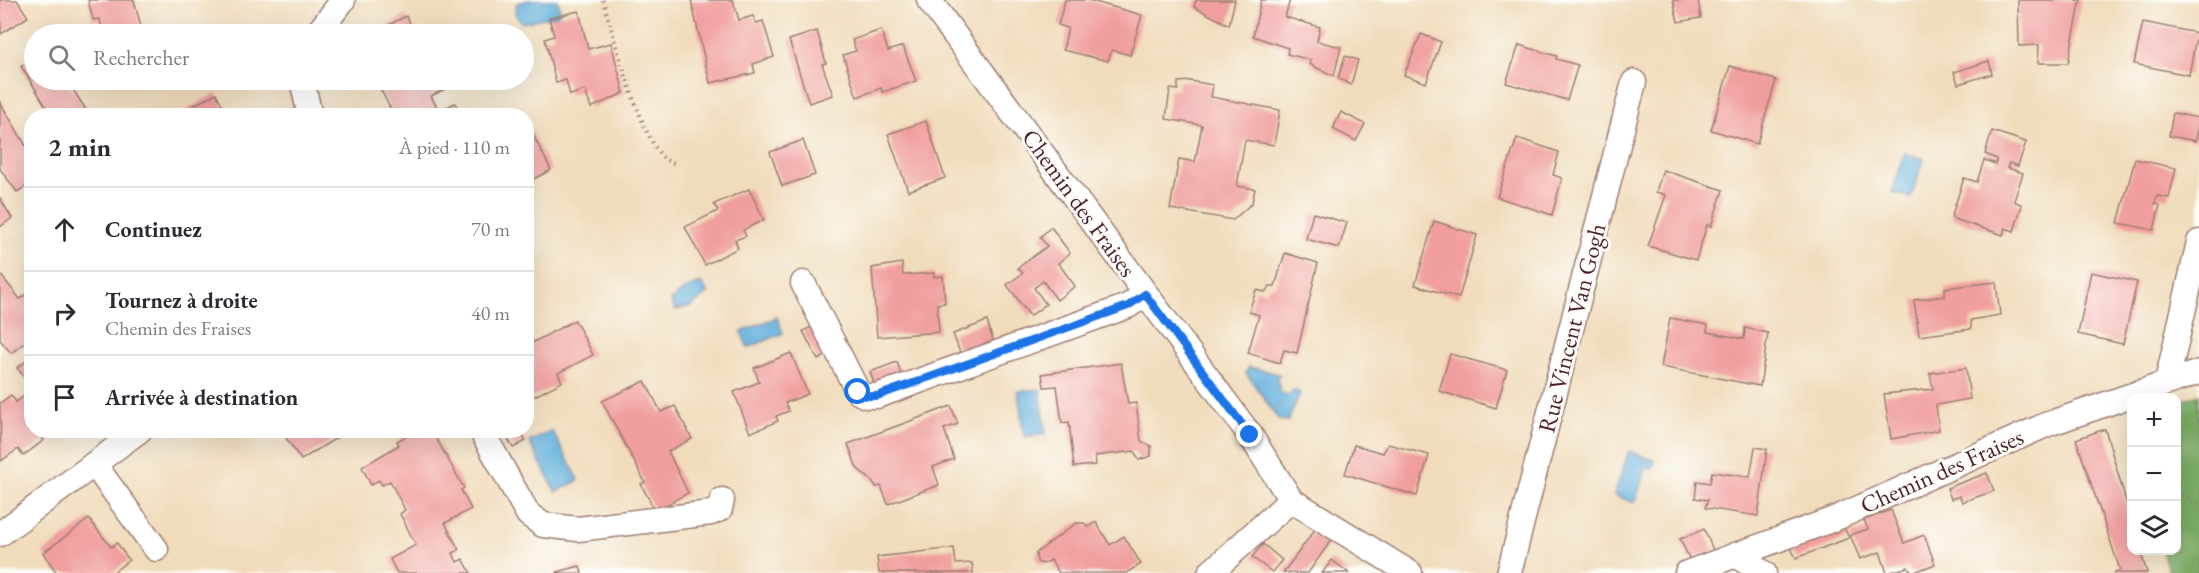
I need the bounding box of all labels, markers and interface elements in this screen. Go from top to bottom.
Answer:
search box [24,24,534,90]
icon: search [45,41,78,74]
text: Rechercher [93,43,189,72]
street label: Chemin des Fraises [1015,123,1144,283]
text: 2 min [48,130,111,164]
text: À pied · 110 m [399,134,510,160]
icon: ahead [48,213,81,246]
text: Continuez [105,215,202,244]
text: 70 m [471,216,510,242]
street label: Rue Vincent Van Gogh [1531,220,1613,436]
text: Tournez à droite [105,286,258,315]
icon: right [48,297,81,330]
text: 40 m [471,300,510,326]
text: Chemin des Fraises [105,315,251,341]
route start [844,378,870,404]
icon: arrive [48,381,81,414]
text: Arrivée à destination [105,383,298,412]
map controls [2127,393,2181,555]
button: + [2127,393,2181,447]
route end [1236,421,1262,447]
street label: Chemin des Fraises [1855,421,2028,520]
button: − [2127,447,2181,501]
button: layers [2127,501,2181,555]

